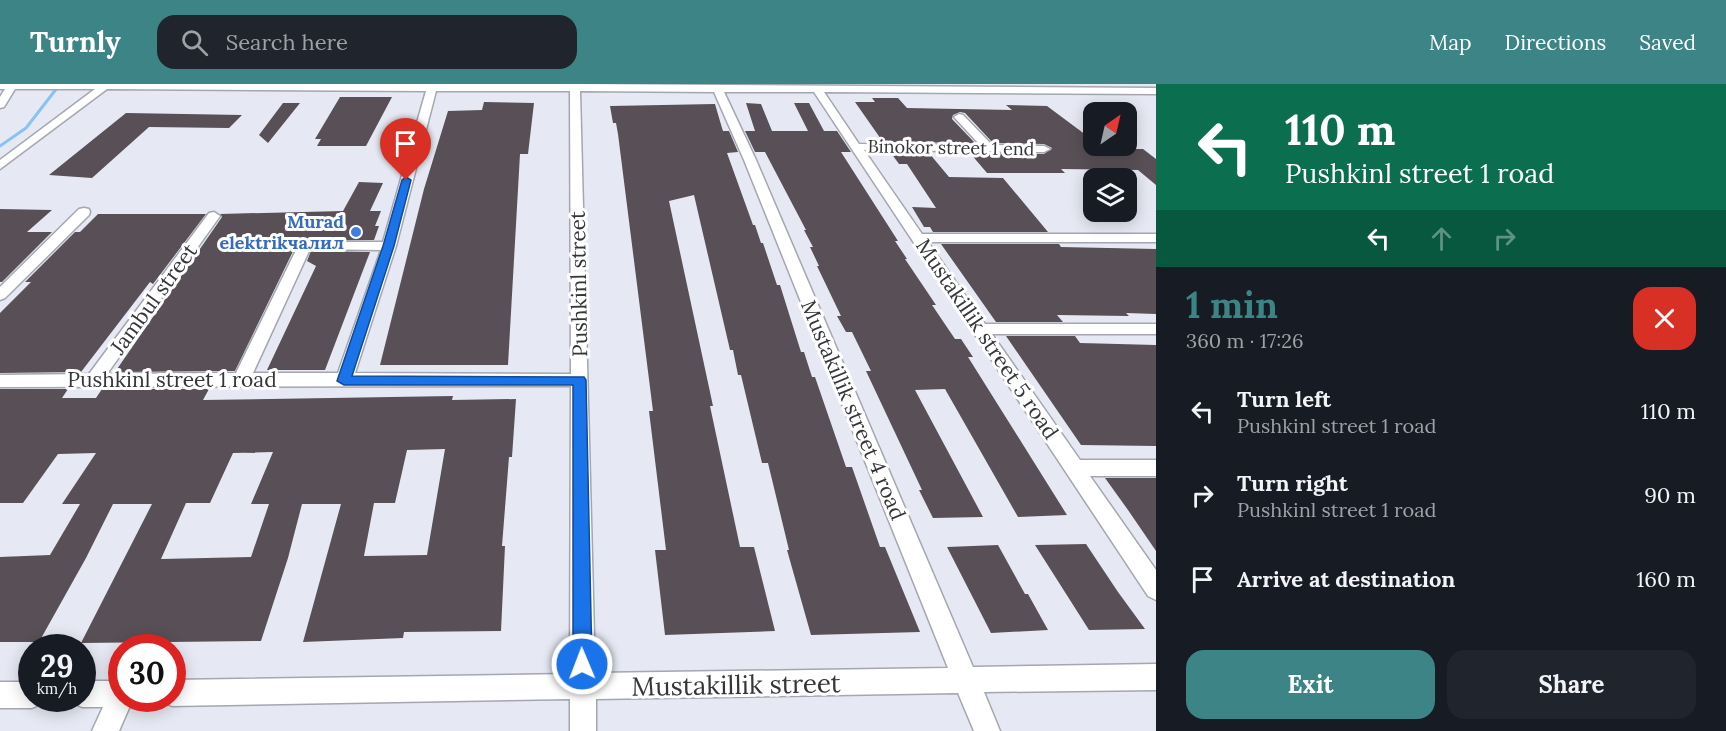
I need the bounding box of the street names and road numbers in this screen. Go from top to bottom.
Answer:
street label: Binokor street 1 end [867,135,1035,160]
street label: Pushkinl street [564,210,593,357]
street label: Mustakillik street 5 road [910,233,1065,444]
street label: Jambul street [104,237,203,360]
street label: Mustakillik street 4 road [795,296,912,524]
street label: Pushkinl street 1 road [67,366,277,393]
street label: Mustakillik street [631,666,841,703]

